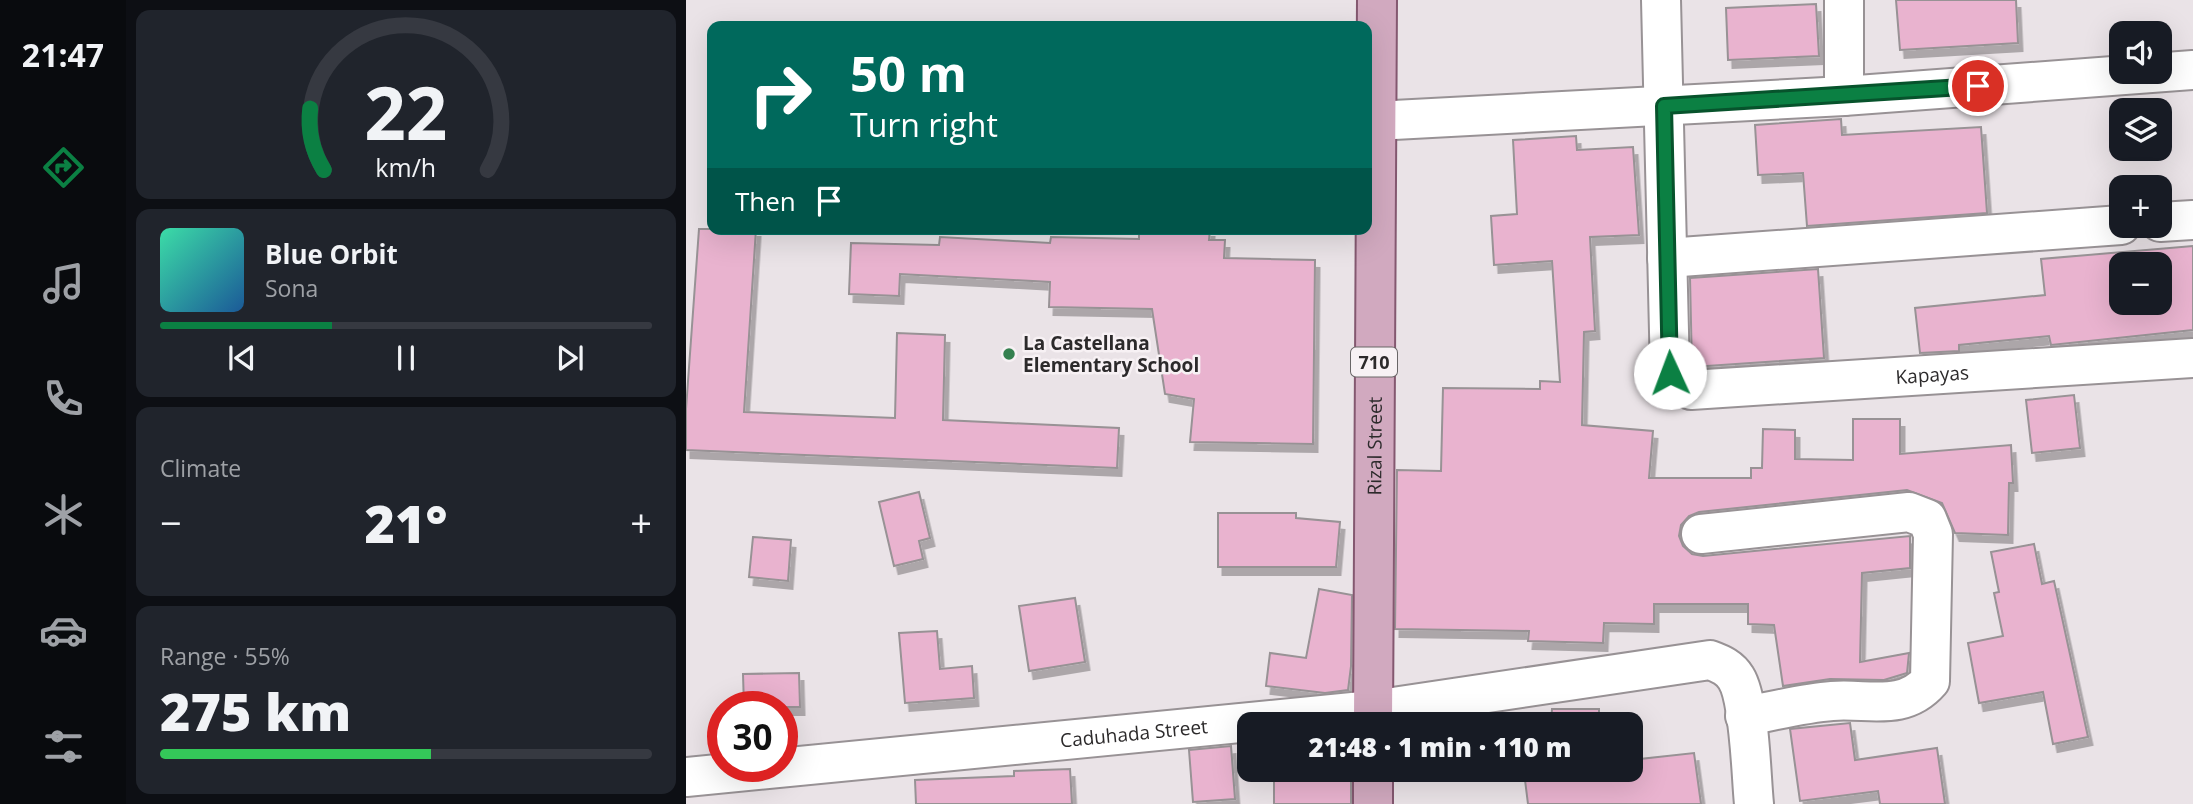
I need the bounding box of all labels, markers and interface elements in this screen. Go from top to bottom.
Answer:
map controls [2109,21,2172,315]
button: sound [2109,21,2172,84]
text: 21:47 [22,33,104,76]
text: 50 m [850,40,967,106]
icon: right [735,49,826,140]
pin [1948,56,2008,116]
text: 22 [364,63,448,162]
icon: arrive [1959,67,1997,105]
button: layers [2109,98,2172,161]
text: Turn right [850,103,998,146]
icon: directions [39,143,88,192]
text: km/h [376,150,436,184]
button: + [2109,175,2172,238]
icon: arrive [810,182,848,220]
text: Then [735,183,796,219]
text: Blue Orbit [265,236,398,272]
button: − [2109,252,2172,315]
icon: music [39,259,88,308]
text: Sona [265,272,318,304]
place label: La Castellana Elementary School [1023,330,1199,378]
position arrow [1633,336,1707,410]
icon: previous [223,339,261,377]
icon: pause [387,339,425,377]
icon: next [551,339,589,377]
marker: La Castellana Elementary School [1001,346,1017,362]
road number: 710 [1351,348,1397,376]
street label: Kapayas [1895,359,1970,390]
icon: phone [39,374,88,423]
street label: Rizal Street [1361,396,1388,495]
text: Climate [160,452,241,484]
text: 21° [365,487,447,558]
icon: climate [39,490,88,539]
text: − [160,496,182,548]
text: + [630,496,652,548]
icon: car [39,606,88,655]
text: Range · 55% [160,640,290,672]
text: 275 km [160,675,351,746]
speed limit sign: 30 [707,691,798,782]
street label: Caduhada Street [1059,713,1209,753]
icon: filters [39,722,88,771]
text: 21:48 · 1 min · 110 m [1309,729,1571,765]

